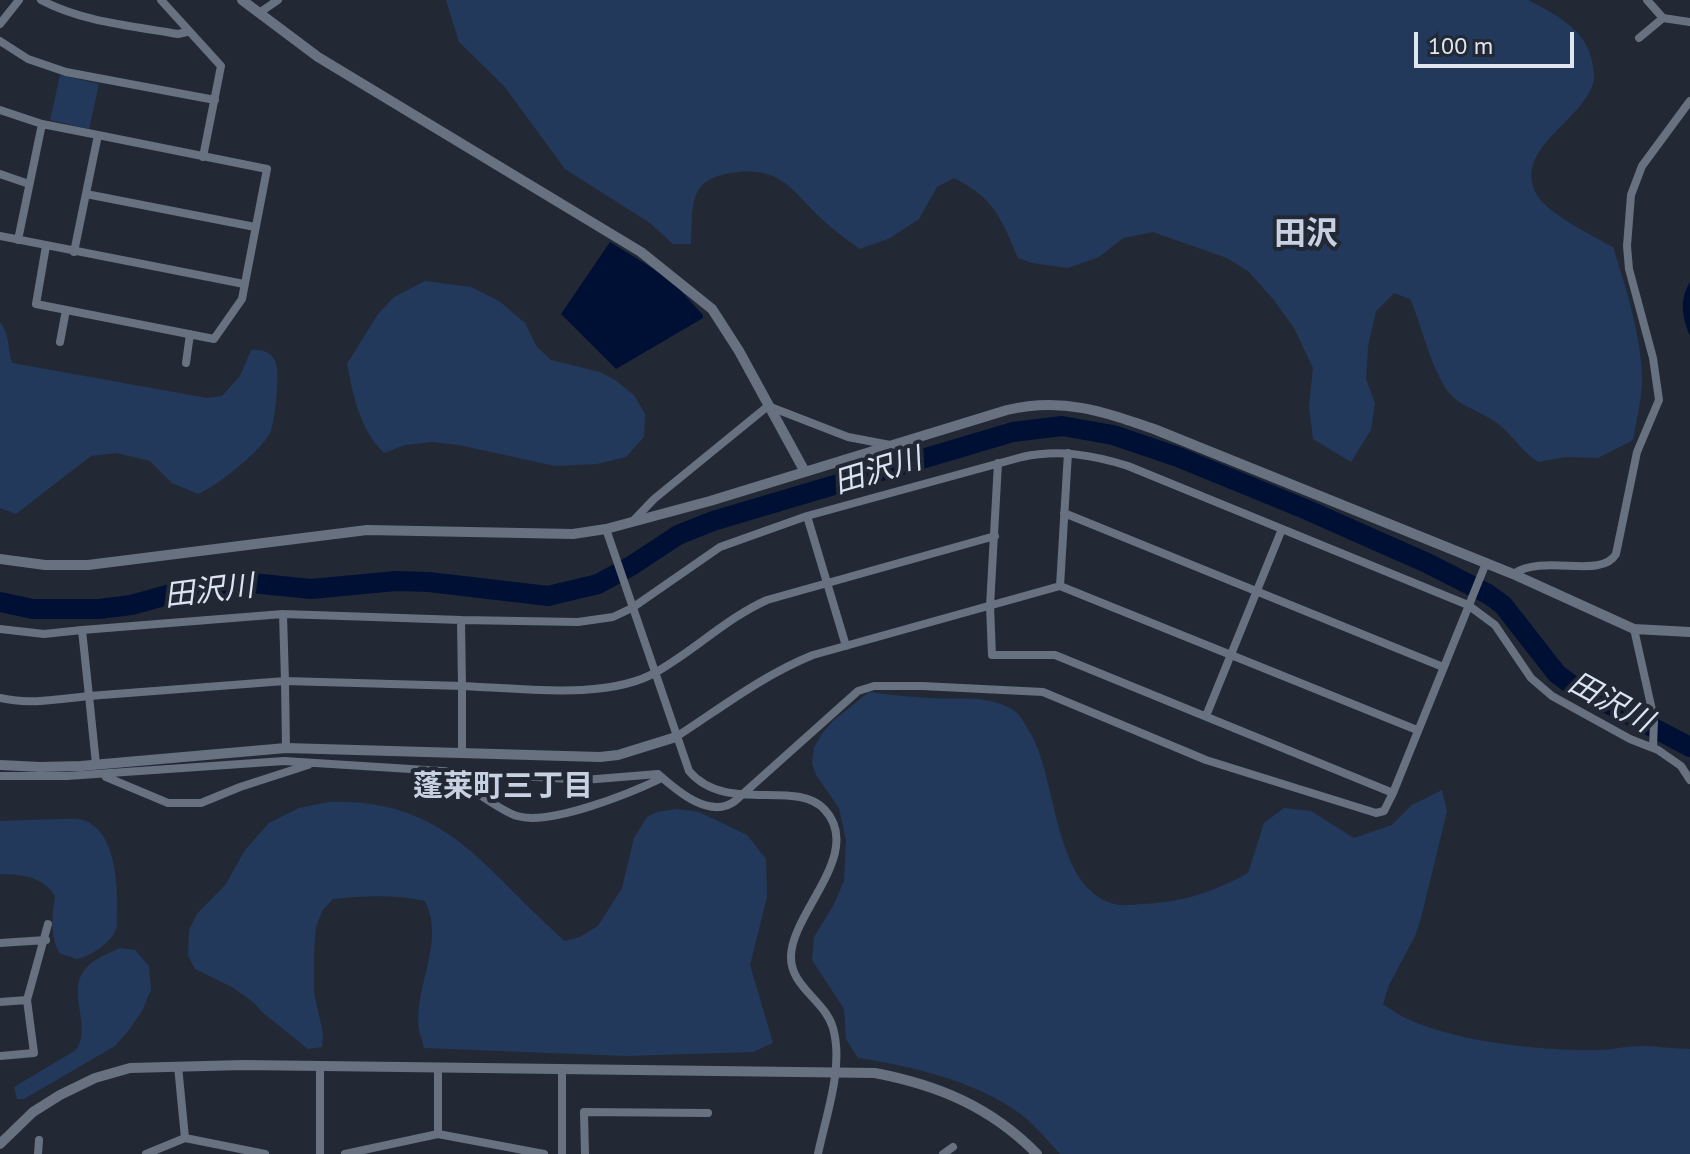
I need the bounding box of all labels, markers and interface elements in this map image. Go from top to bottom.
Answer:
scale bar [1418,16,1578,66]
text: 100 m [1428,30,1493,61]
district label: 田沢 [1274,216,1338,254]
water label: 田沢川 [830,442,926,502]
water label: 田沢川 [162,569,256,615]
water label: 田沢川 [1562,665,1658,741]
district label: 蓬莱町三丁目 [413,769,593,805]

